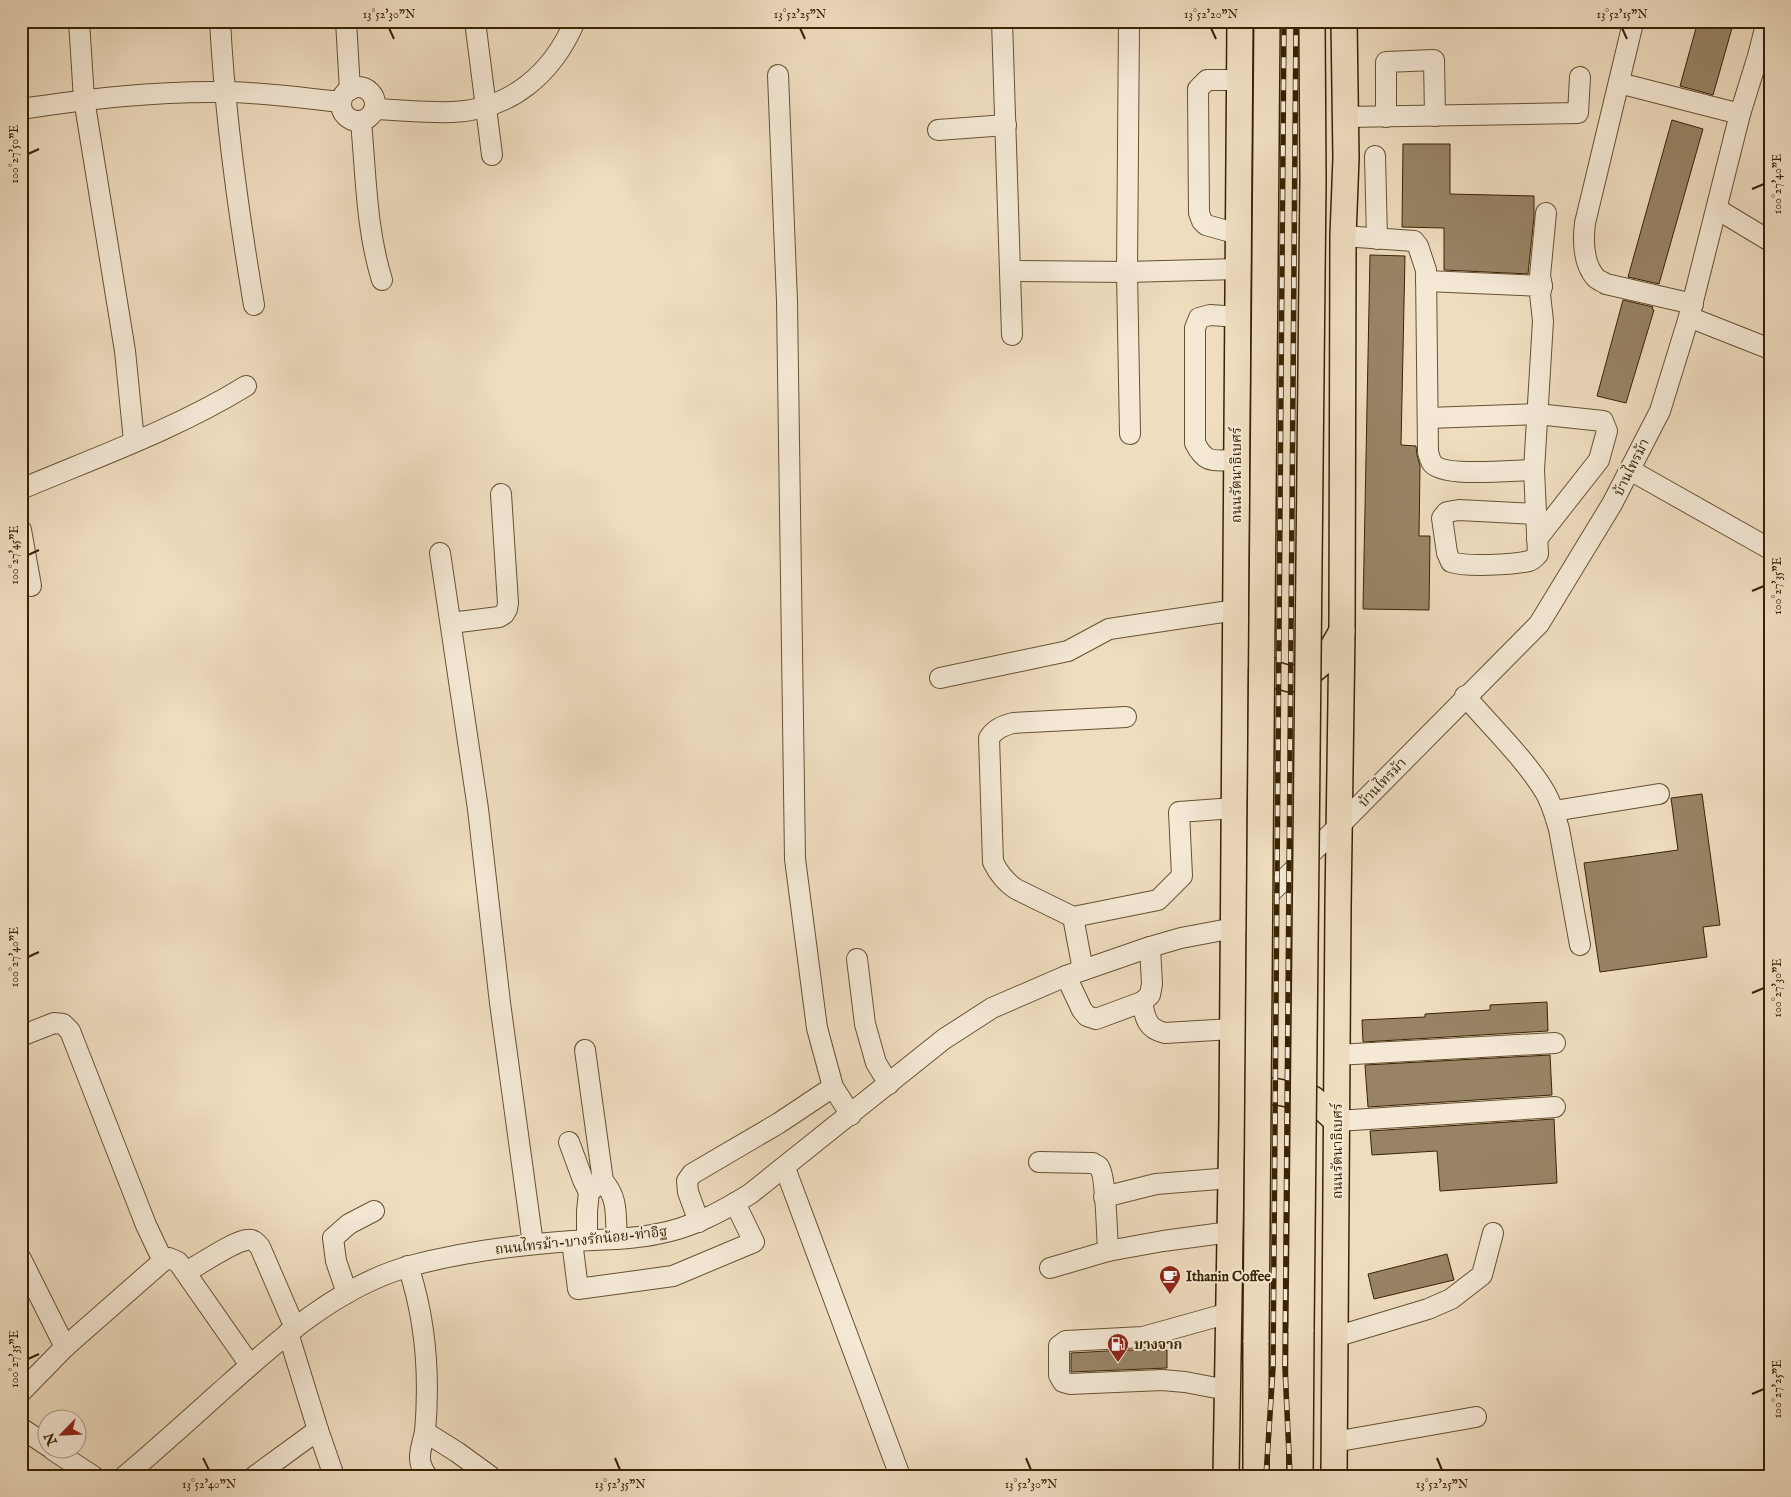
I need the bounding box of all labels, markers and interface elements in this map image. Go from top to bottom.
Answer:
text: 13°52'30"N [363,7,416,22]
text: 13°52'25"N [774,7,827,22]
text: 13°52'20"N [1184,7,1239,22]
text: 13°52'15"N [1596,7,1648,22]
text: 100°27'50"E [7,125,22,183]
text: 100°27'40"E [1770,154,1785,214]
street label: ถนนรัตนาธิเบศร์ [1227,426,1246,523]
street label: บ้านไทรม้า [1608,435,1654,499]
text: 100°27'45"E [7,526,22,584]
text: 100°27'35"E [1770,557,1785,615]
street label: บ้านไทรม้า [1353,753,1411,811]
text: 100°27'40"E [7,927,22,987]
text: 100°27'30"E [1770,958,1785,1018]
street label: ถนนรัตนาธิเบศร์ [1328,1102,1347,1199]
street label: ถนนไทรม้า-บางรักน้อย-ท่าอิฐ [494,1221,668,1259]
cafe icon: Ithanin Coffee [1158,1264,1182,1295]
place label: Ithanin Coffee [1186,1268,1271,1286]
text: 100°27'35"E [7,1330,22,1388]
fuel station icon: บางจาก [1106,1332,1130,1363]
place label: บางจาก [1134,1336,1182,1354]
text: 100°27'25"E [1770,1360,1785,1418]
north arrow [38,1410,88,1460]
text: N [40,1430,62,1449]
text: 13°52'40"N [182,1477,237,1492]
text: 13°52'35"N [594,1477,646,1492]
text: 13°52'30"N [1005,1477,1058,1492]
text: 13°52'25"N [1416,1477,1469,1492]

